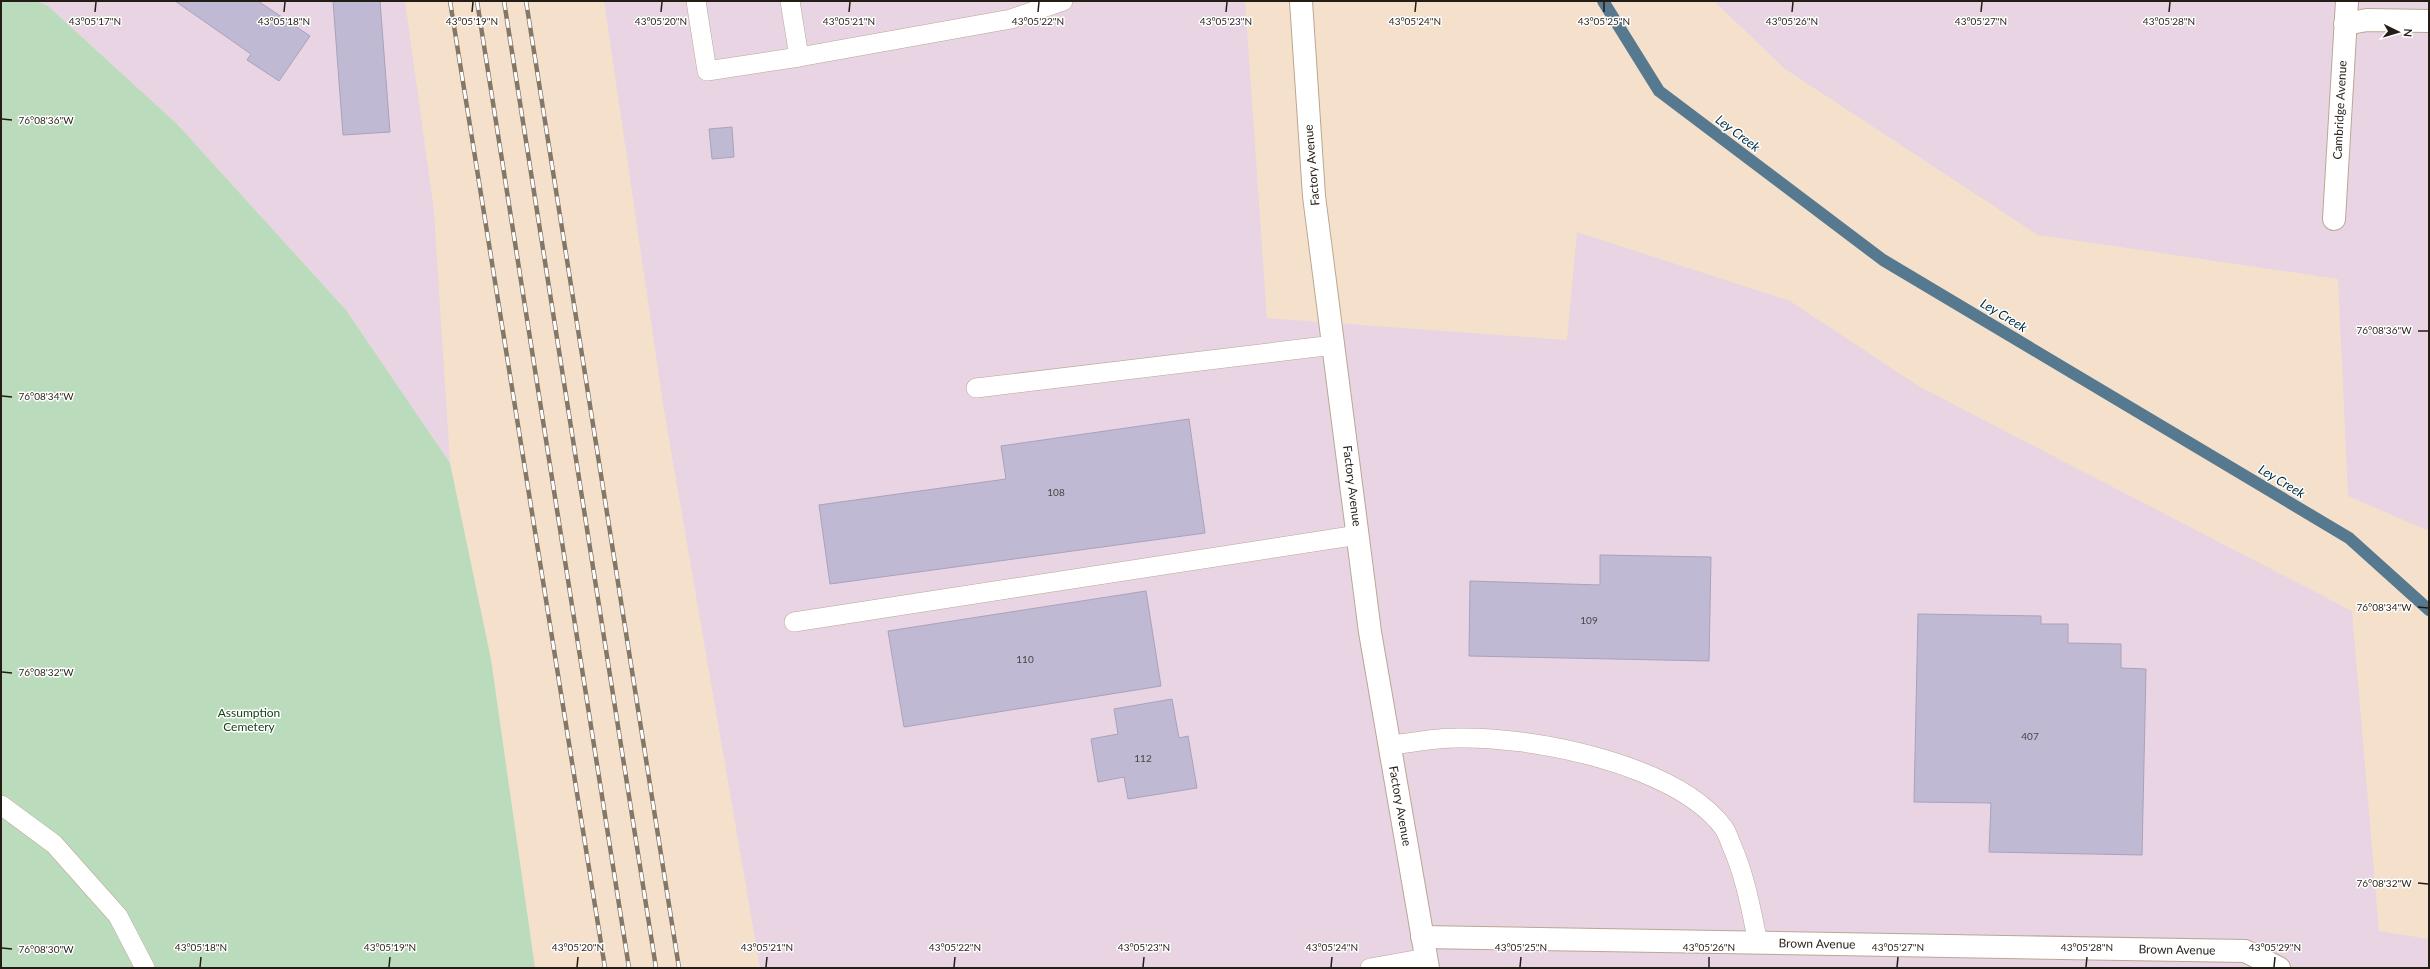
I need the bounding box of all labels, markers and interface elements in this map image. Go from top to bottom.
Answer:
north arrow [2378,12,2418,52]
text: 43°05'17"N [69,15,121,27]
text: 43°05'18"N [258,15,310,27]
text: 43°05'19"N [446,15,498,27]
text: 43°05'20"N [635,15,687,27]
text: 43°05'21"N [823,15,875,27]
text: 43°05'22"N [1012,15,1064,27]
text: 43°05'23"N [1200,15,1252,27]
text: 43°05'24"N [1389,15,1441,27]
text: 43°05'25"N [1578,15,1630,27]
text: 43°05'26"N [1766,15,1818,27]
text: 43°05'27"N [1955,15,2007,27]
text: 43°05'28"N [2143,15,2195,27]
text: N [2402,28,2415,38]
street label: Cambridge Avenue [2329,60,2350,160]
water label: Ley Creek [1713,111,1764,155]
text: 76°08'36"W [18,114,74,126]
street label: Factory Avenue [1300,124,1323,206]
water label: Ley Creek [1978,295,2031,336]
text: 76°08'36"W [2356,324,2412,336]
text: 76°08'34"W [18,390,74,402]
street label: Factory Avenue [1340,445,1365,527]
water label: Ley Creek [2256,461,2309,502]
house number: 108 [1047,486,1065,498]
text: 76°08'34"W [2356,601,2412,613]
house number: 109 [1580,614,1598,626]
house number: 110 [1016,653,1034,665]
text: 76°08'32"W [18,666,74,678]
park label: Assumption Cemetery [218,705,280,734]
house number: 407 [2021,730,2039,742]
house number: 112 [1134,752,1152,764]
street label: Factory Avenue [1386,765,1415,847]
text: 76°08'32"W [2356,877,2412,889]
street label: Brown Avenue [1778,935,1856,952]
text: 43°05'18"N [175,941,227,953]
text: 43°05'19"N [364,941,416,953]
text: 43°05'20"N [552,941,604,953]
text: 43°05'21"N [741,941,793,953]
text: 43°05'22"N [929,941,981,953]
text: 43°05'23"N [1118,941,1170,953]
text: 43°05'24"N [1306,941,1358,953]
text: 43°05'25"N [1495,941,1547,953]
text: 43°05'26"N [1683,941,1735,953]
text: 43°05'27"N [1872,941,1924,953]
text: 43°05'28"N [2061,941,2113,953]
street label: Brown Avenue [2138,941,2216,958]
text: 43°05'29"N [2249,941,2301,953]
text: 76°08'30"W [18,943,74,955]

